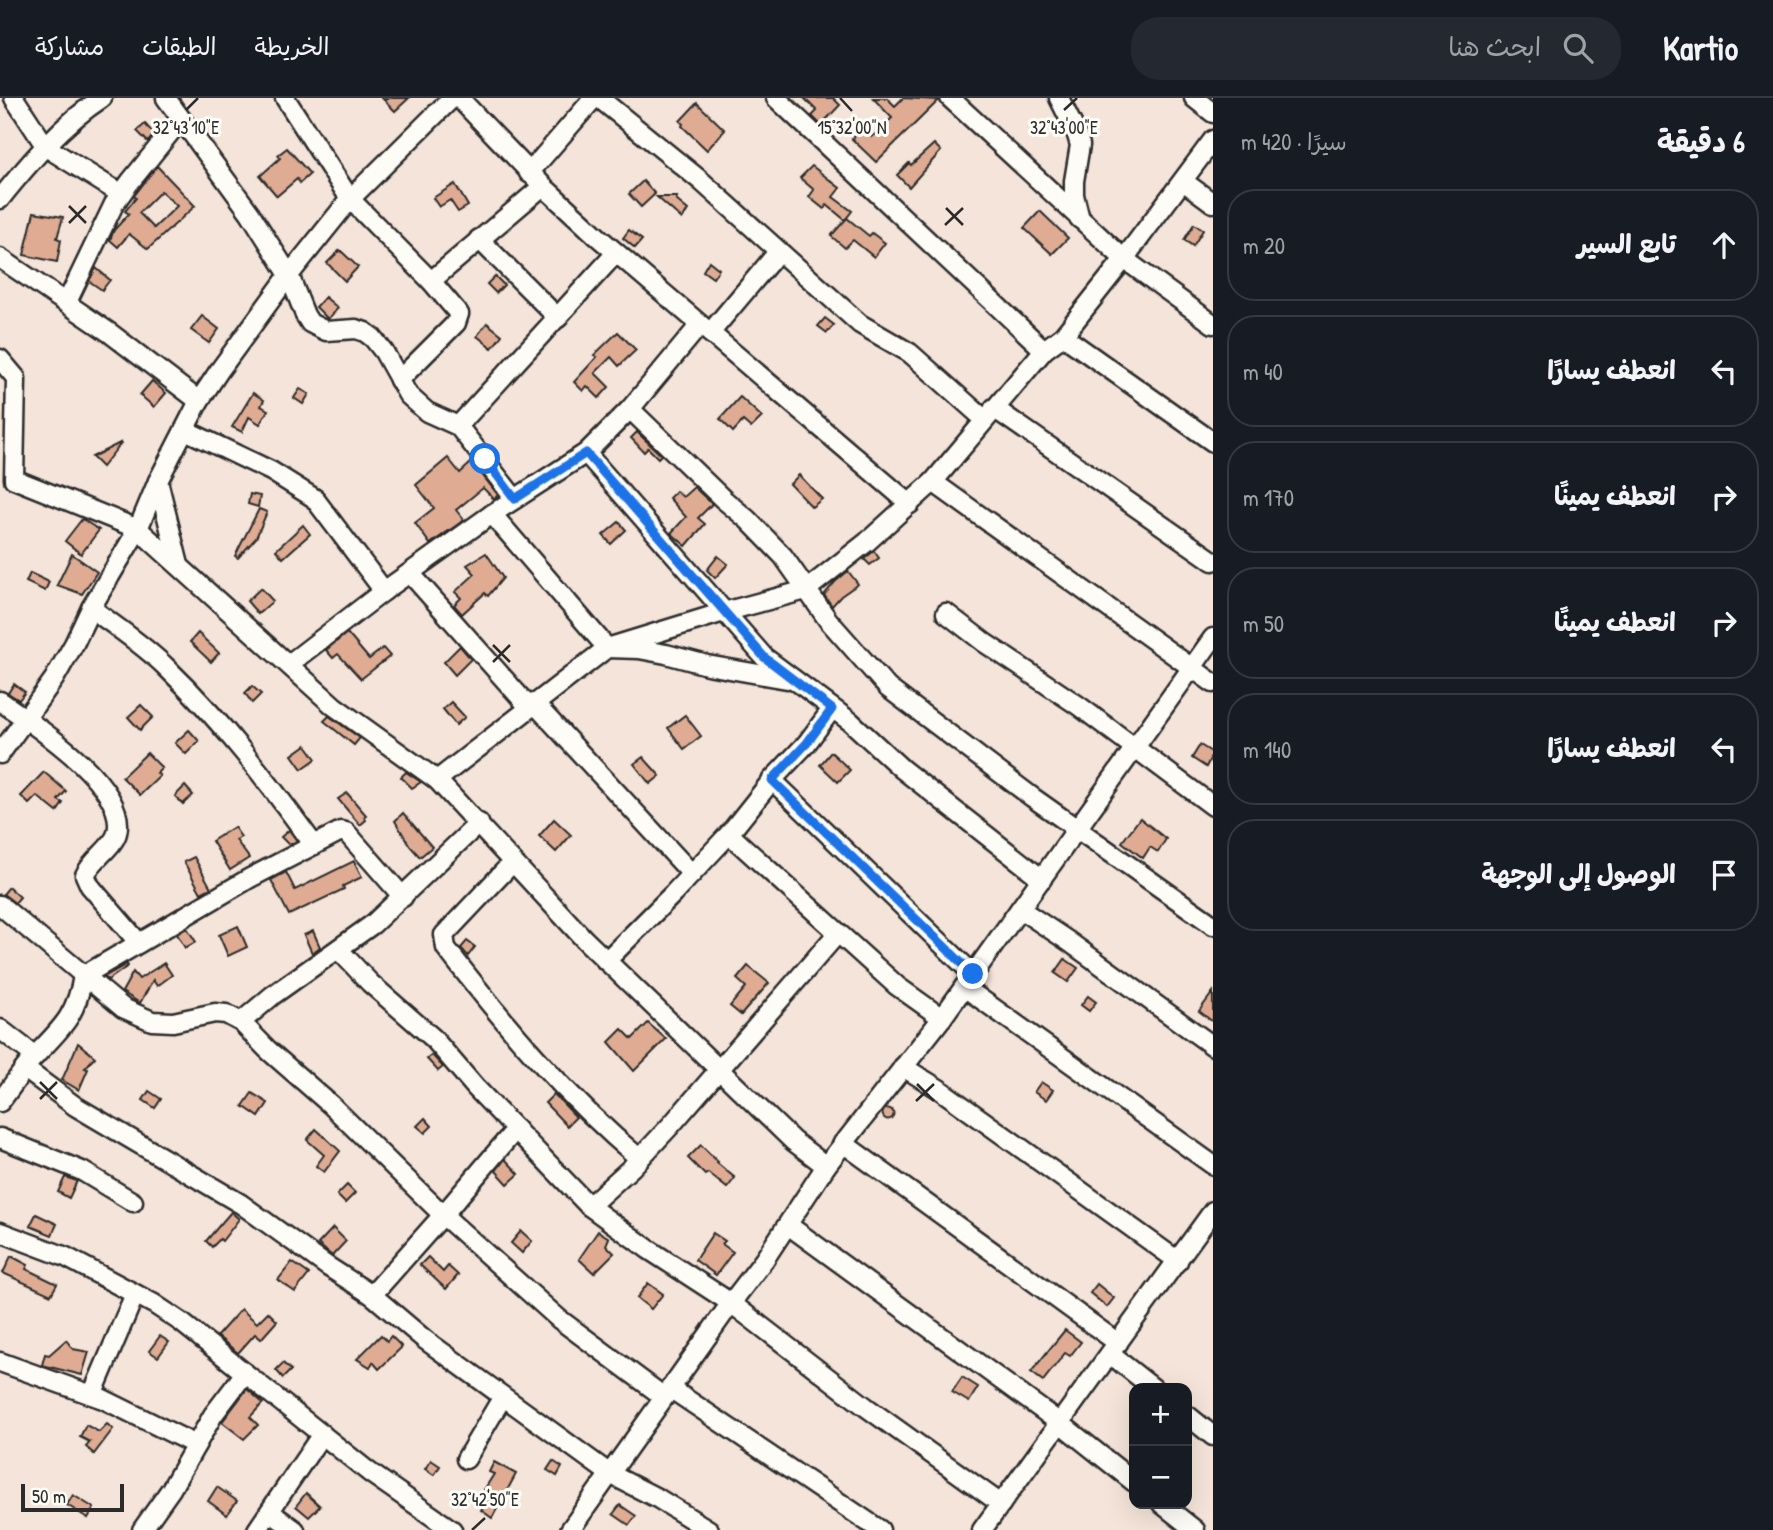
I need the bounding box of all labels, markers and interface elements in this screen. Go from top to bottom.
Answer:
search box [1131,17,1621,80]
text: Kartio [1663,26,1738,70]
text: ابحث هنا [1448,29,1541,64]
icon: search [1559,29,1597,67]
text: مشاركة [35,30,104,62]
text: الطبقات [142,30,217,62]
text: الخريطة [255,30,329,62]
text: 32°43'10"E [153,115,219,140]
text: 15°32'00"N [818,115,886,140]
text: 32°43'00"E [1030,115,1098,140]
text: 6 دقيقة [1657,121,1745,161]
text: سيرًا · 420 m [1241,126,1347,157]
text: تابع السير [1577,226,1676,261]
icon: ahead [1705,226,1743,264]
text: 20 m [1243,230,1285,261]
text: انعطف يسارًا [1547,352,1676,387]
icon: left [1705,352,1743,390]
text: 40 m [1243,356,1283,387]
route start [469,443,500,474]
text: انعطف يمينًا [1554,478,1676,513]
icon: right [1705,478,1743,516]
text: 170 m [1243,482,1294,513]
text: انعطف يمينًا [1554,604,1676,639]
icon: right [1705,604,1743,642]
text: 50 m [1243,608,1284,639]
text: انعطف يسارًا [1547,730,1676,765]
icon: left [1705,730,1743,768]
text: 140 m [1243,734,1291,765]
text: الوصول إلى الوجهة [1481,856,1676,891]
icon: arrive [1705,856,1743,894]
route end [957,958,988,989]
map controls [1129,1383,1192,1509]
button: + [1129,1383,1192,1446]
button: − [1129,1446,1192,1509]
scale bar [21,1481,124,1513]
text: 50 m [32,1483,66,1509]
text: 32°42'50"E [451,1487,519,1512]

